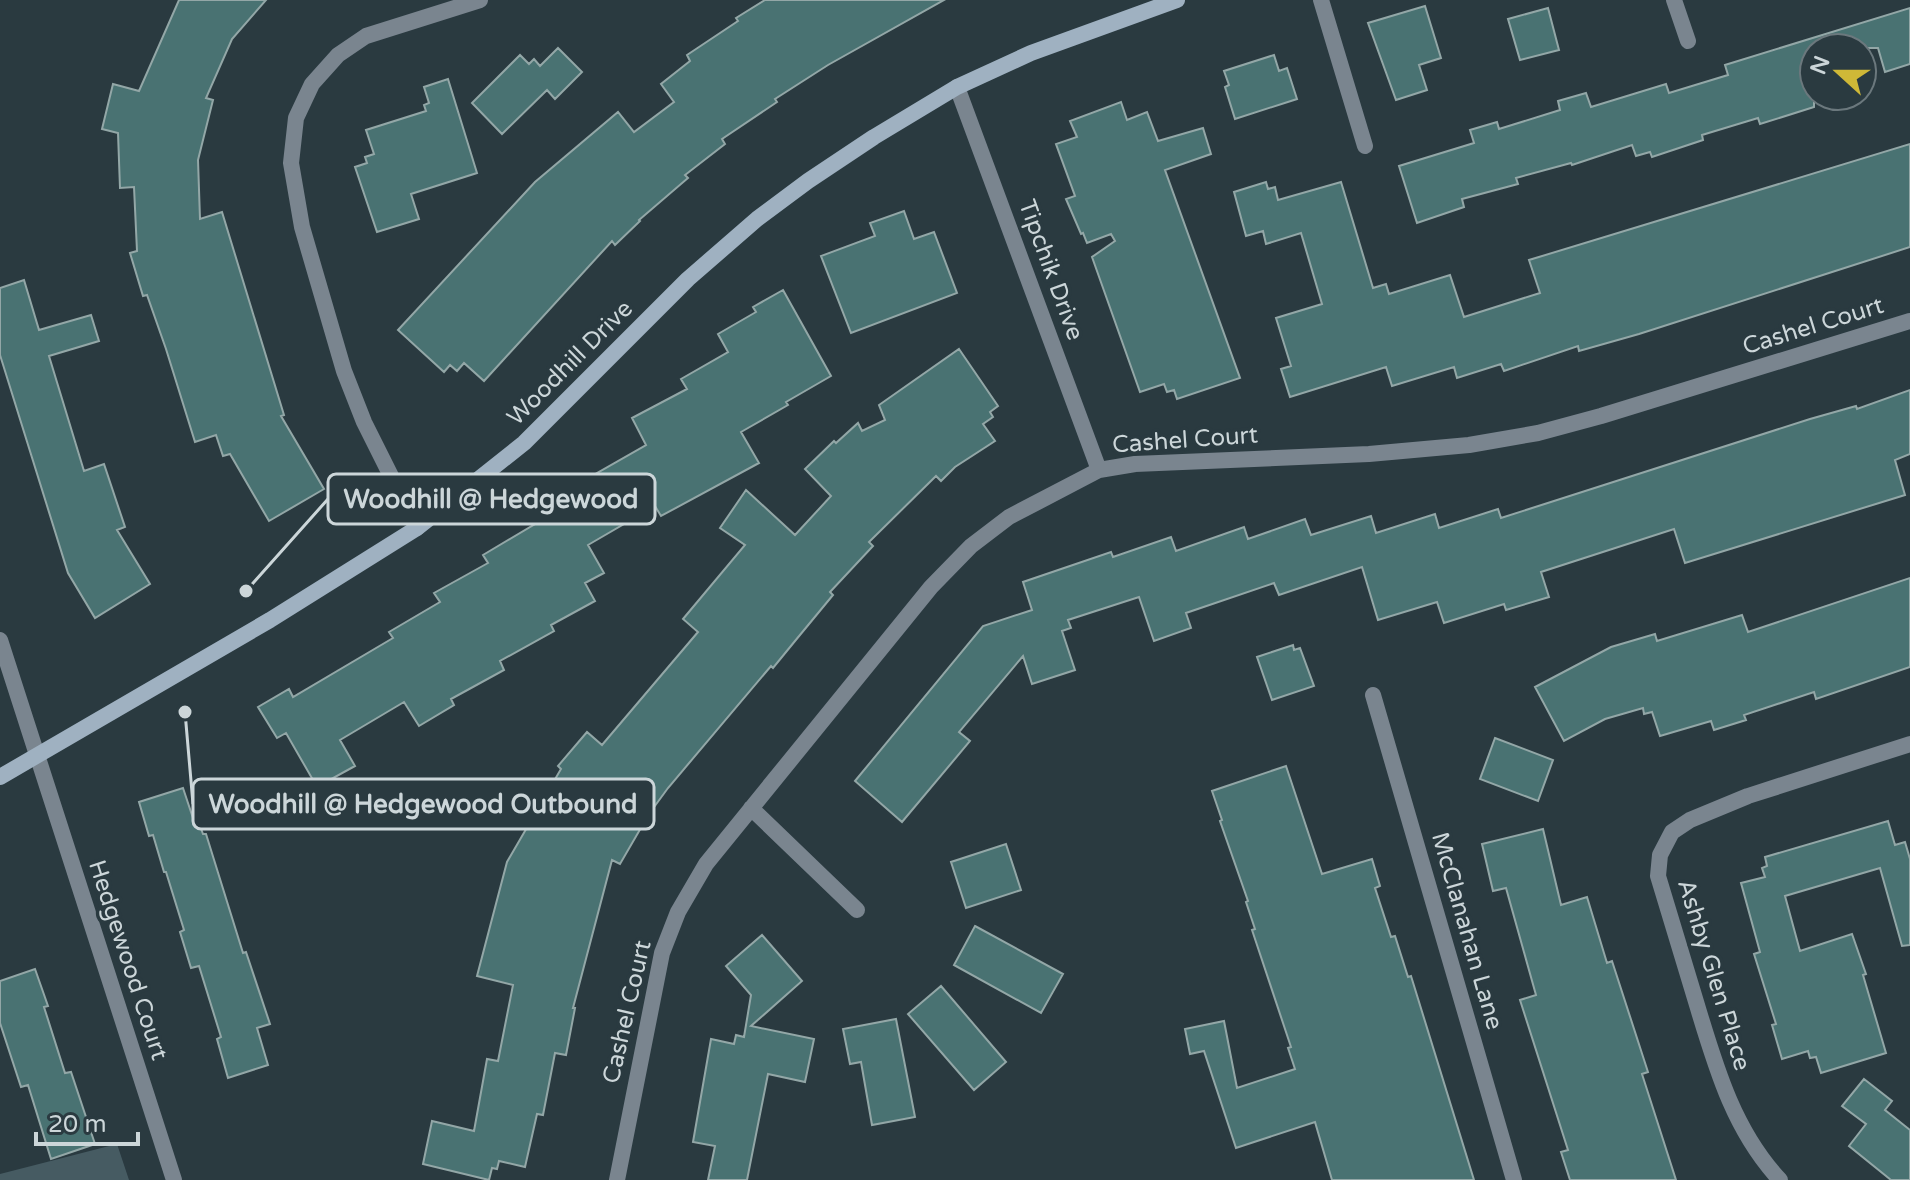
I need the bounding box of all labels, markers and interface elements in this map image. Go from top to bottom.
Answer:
north arrow [1798,32,1878,112]
text: N [1805,52,1836,78]
street label: Tipchik Drive [1012,196,1090,344]
street label: Cashel Court [1739,291,1887,361]
street label: Woodhill Drive [501,294,639,432]
street label: Cashel Court [1111,420,1259,460]
callout: Woodhill @ Hedgewood [328,474,655,524]
text: Woodhill @ Hedgewood [343,484,639,515]
callout: Woodhill @ Hedgewood Outbound [193,779,654,829]
text: Woodhill @ Hedgewood Outbound [209,789,637,820]
street label: McClanahan Lane [1425,829,1509,1033]
street label: Hedgewood Court [82,856,174,1064]
street label: Ashby Glen Place [1671,876,1757,1074]
street label: Cashel Court [596,938,658,1086]
scale bar [36,1096,138,1146]
text: 20 m [48,1110,106,1139]

